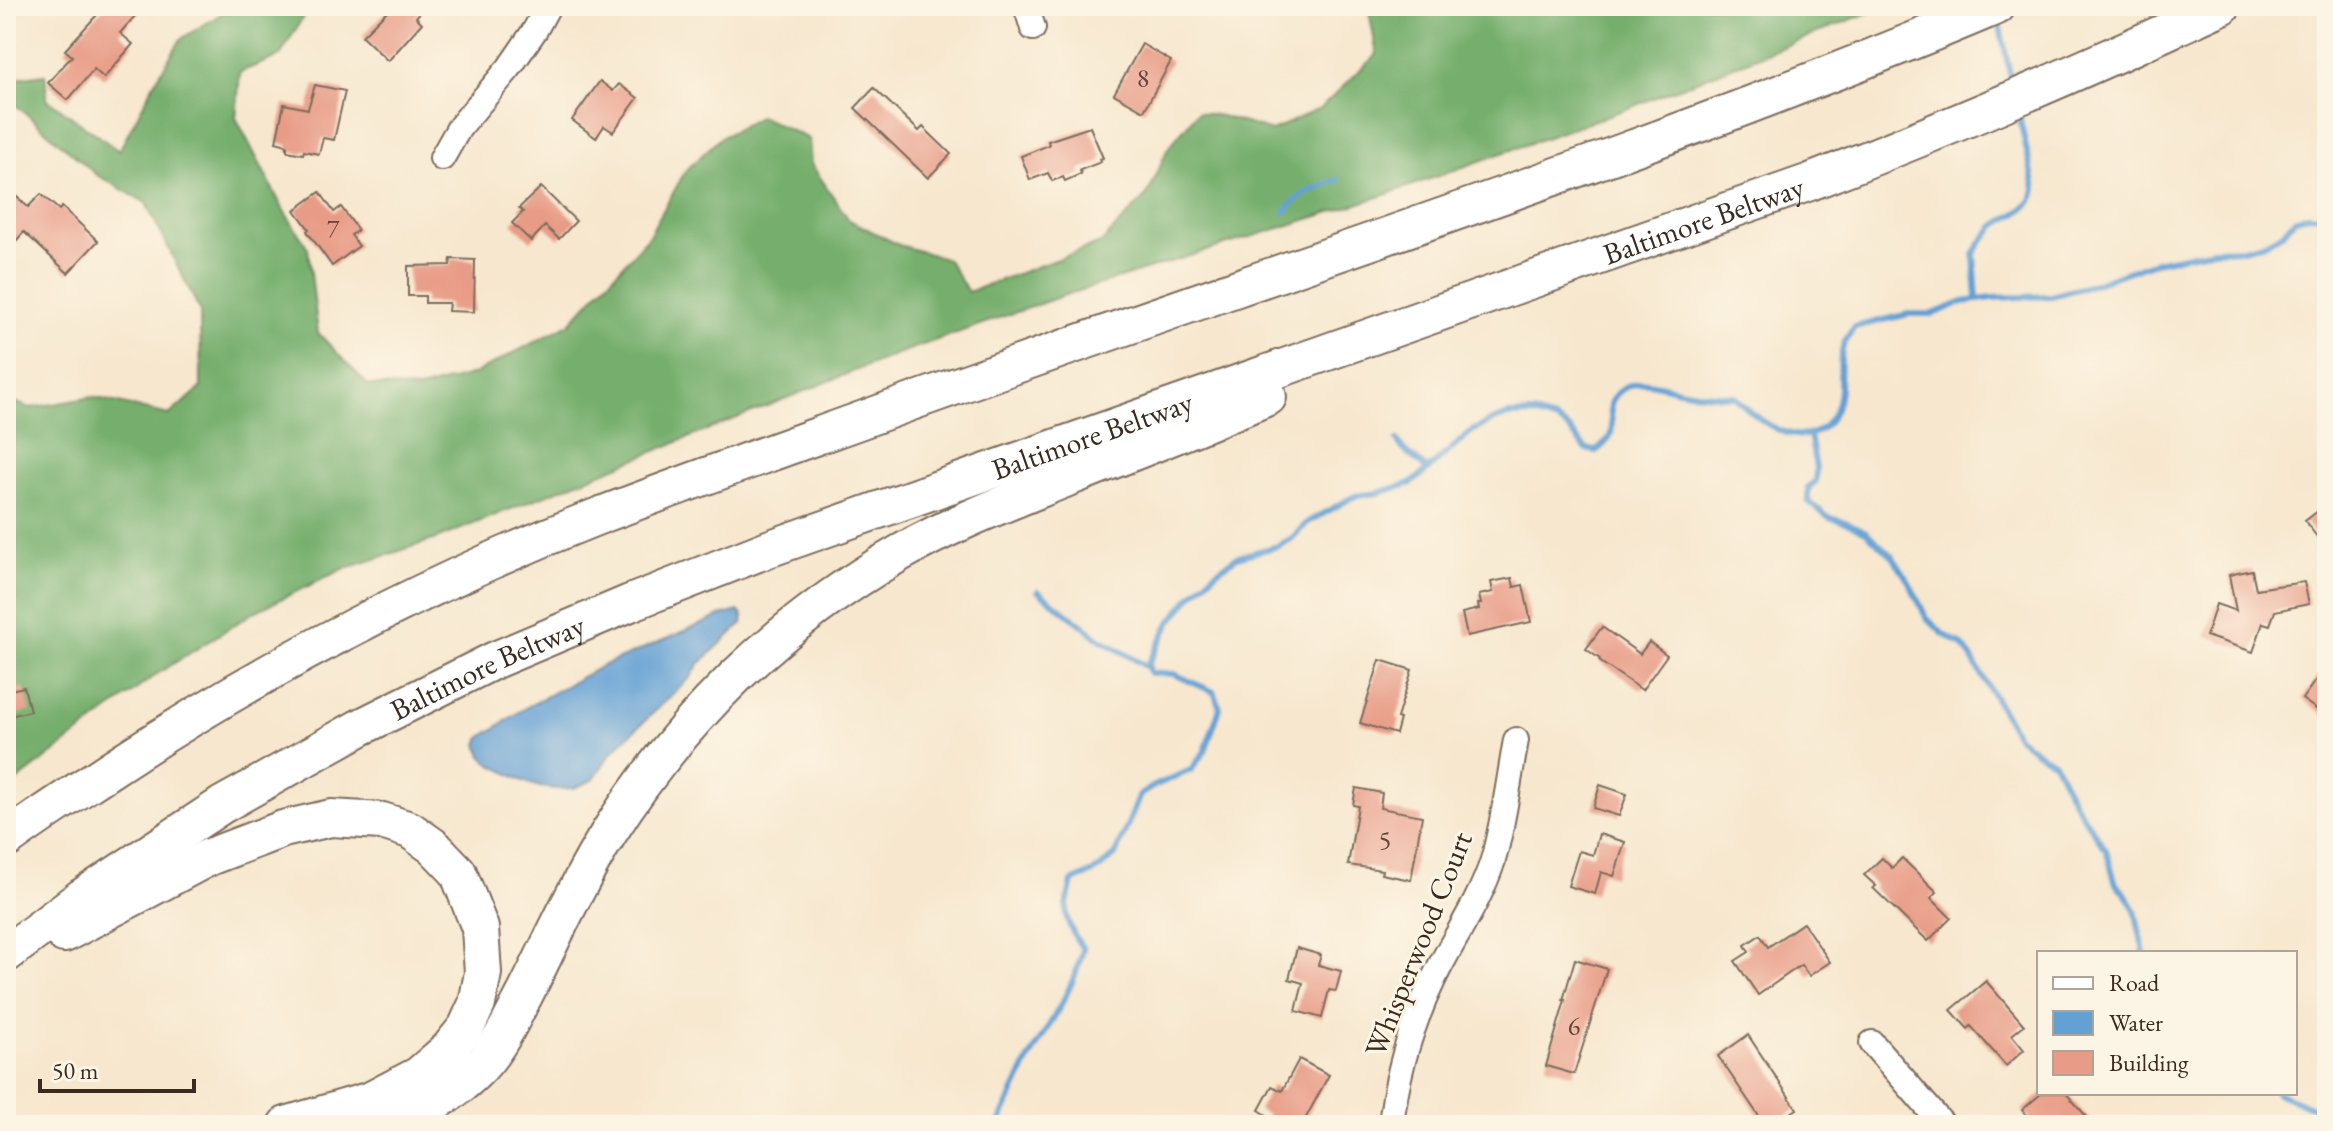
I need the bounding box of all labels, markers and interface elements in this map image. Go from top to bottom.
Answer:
house number: 8 [1137,61,1149,95]
street label: Baltimore Beltway [1598,166,1810,273]
house number: 7 [327,212,340,246]
street label: Baltimore Beltway [986,381,1199,488]
street label: Baltimore Beltway [383,605,591,729]
house number: 5 [1379,823,1391,857]
street label: Whisperwood Court [1355,825,1481,1062]
legend [2037,951,2297,1095]
text: Road [2109,967,2160,998]
text: Water [2109,1007,2163,1038]
house number: 6 [1568,1009,1580,1043]
scale bar [40,1043,194,1093]
text: Building [2109,1047,2189,1078]
text: 50 m [52,1055,99,1086]

